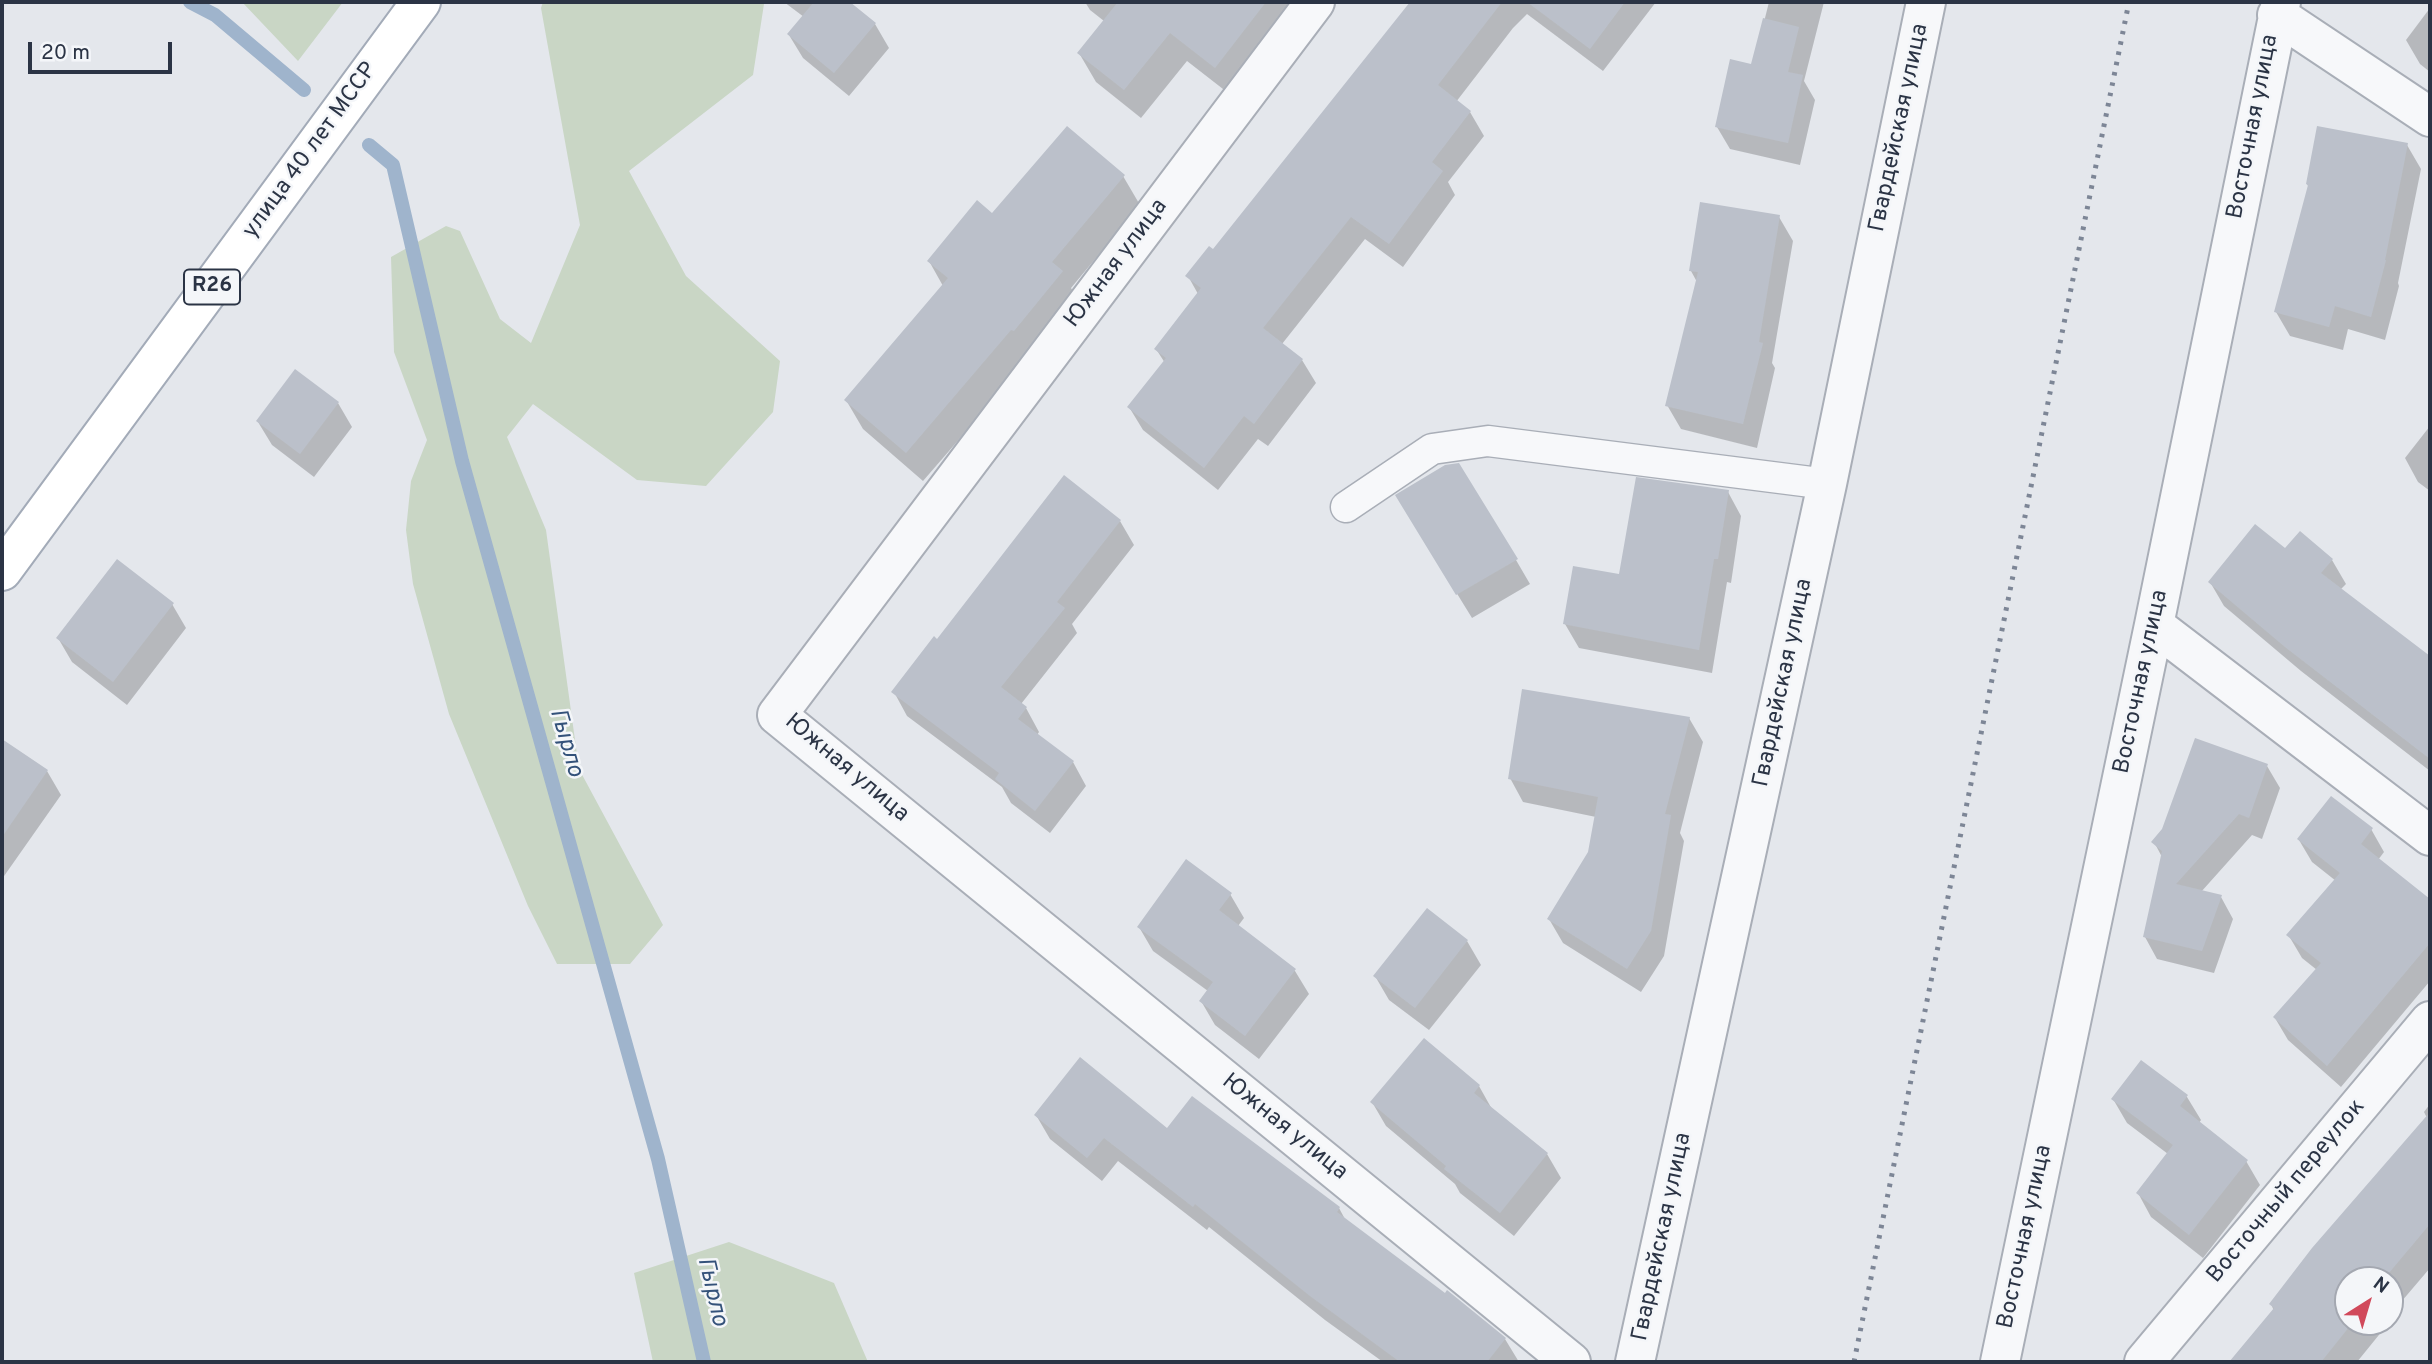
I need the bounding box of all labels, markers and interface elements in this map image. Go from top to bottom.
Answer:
street label: Гвардейская улица [1864,21,1936,235]
scale bar [32,28,175,72]
street label: Восточная улица [2223,32,2285,222]
text: 20 m [41,40,90,67]
street label: улица 40 лет МССР [238,58,384,244]
street label: Южная улица [1060,194,1174,334]
road number: R26 [184,270,240,304]
street label: Гвардейская улица [1748,576,1820,790]
street label: Восточная улица [2109,588,2175,776]
water label: Гырло [542,706,588,780]
street label: Южная улица [778,709,914,829]
street label: Южная улица [1216,1069,1352,1187]
street label: Восточный переулок [2202,1095,2372,1289]
street label: Гвардейская улица [1627,1130,1699,1344]
street label: Восточная улица [1993,1143,2059,1331]
water label: Гырло [689,1255,733,1329]
north arrow [2334,1266,2404,1336]
text: N [2368,1272,2393,1300]

